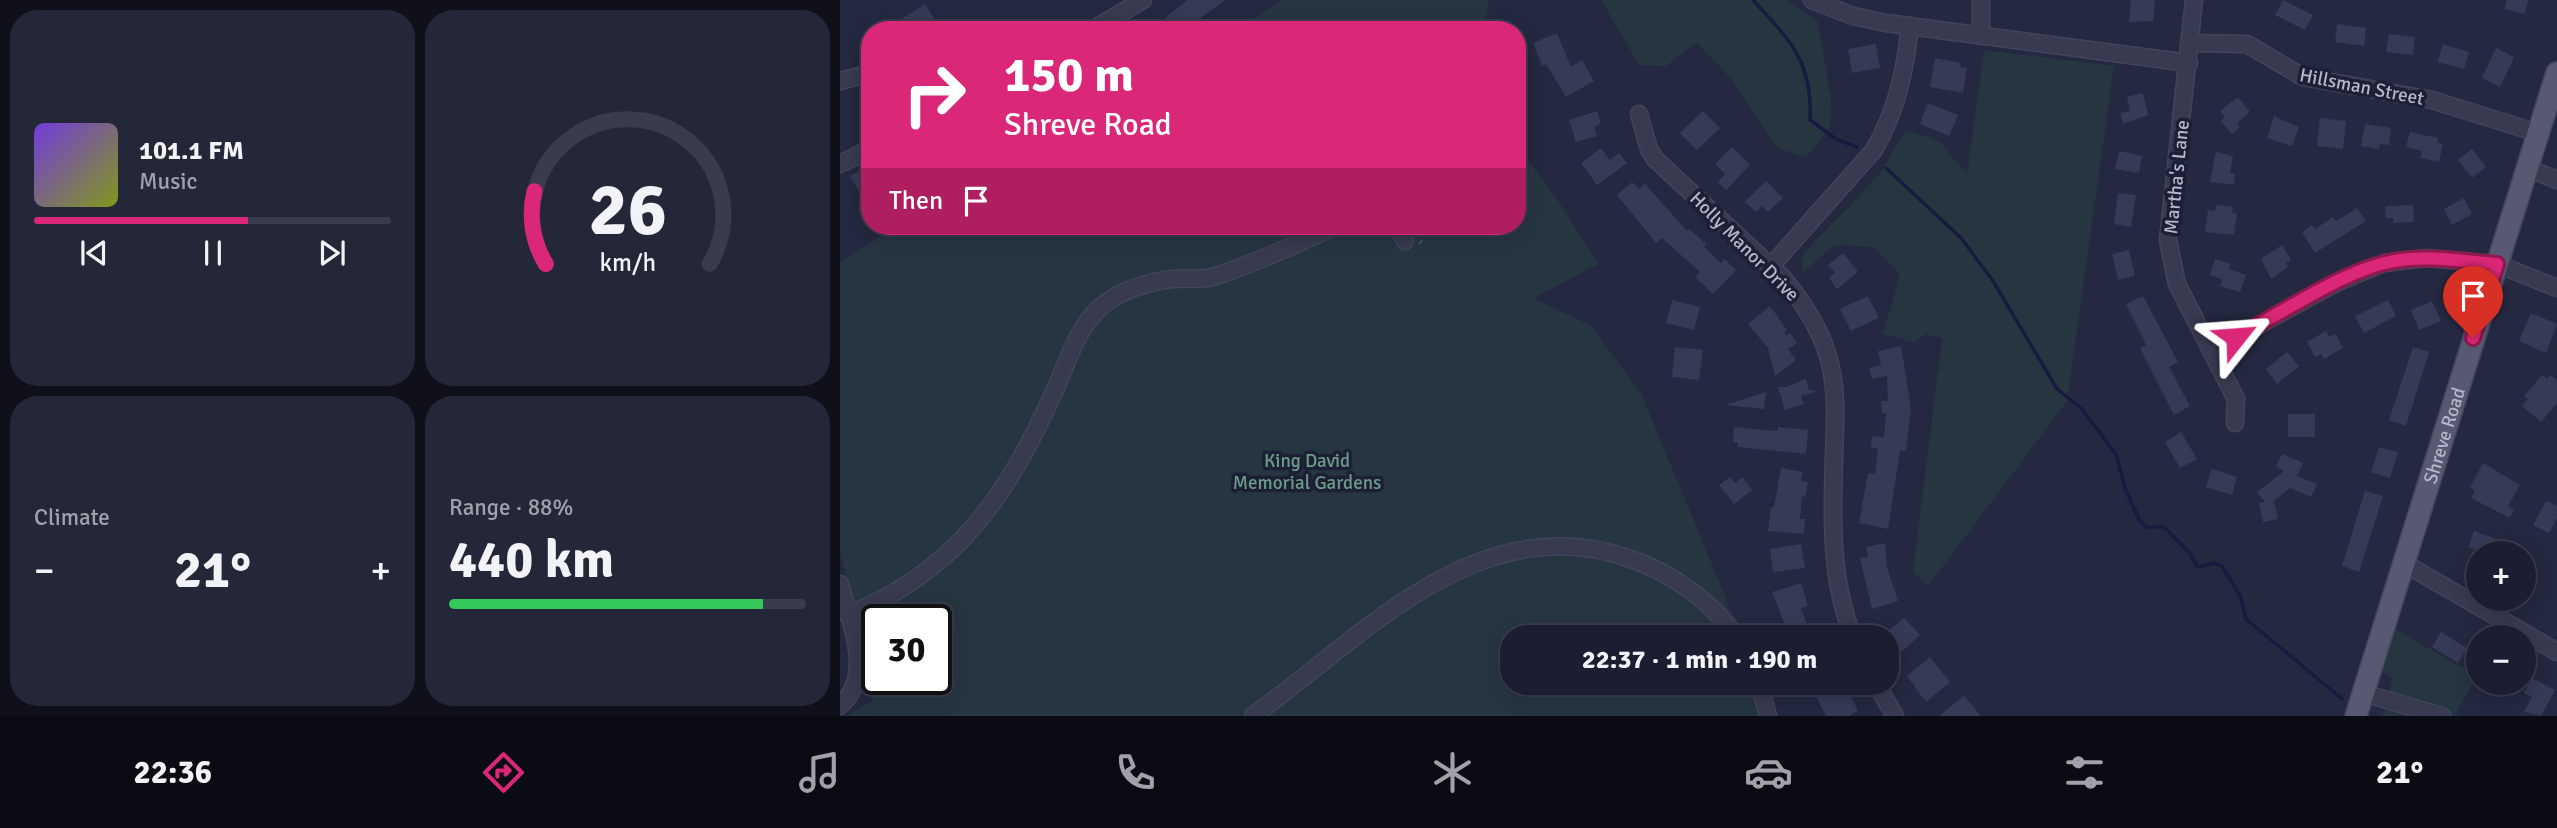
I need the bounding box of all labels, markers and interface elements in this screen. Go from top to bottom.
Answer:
text: 150 m [1004,45,1134,105]
icon: right [889,49,980,140]
street label: Hillsman Street [2298,63,2426,111]
text: Shreve Road [1004,105,1172,144]
street label: Martha's Lane [2159,119,2195,235]
text: 101.1 FM [139,135,244,167]
text: 26 [588,166,667,255]
text: Music [139,167,197,196]
icon: arrive [957,182,995,220]
text: Then [889,185,943,217]
street label: Holly Manor Drive [1684,187,1804,307]
icon: previous [75,234,113,272]
icon: pause [194,234,232,272]
icon: next [313,234,351,272]
text: km/h [599,247,656,278]
pin [2443,266,2503,338]
icon: arrive [2454,277,2492,315]
position arrow [2199,300,2273,374]
street label: Shreve Road [2418,385,2471,487]
park label: King David Memorial Gardens [1233,449,1381,495]
text: Range · 88% [449,493,573,522]
text: Climate [34,503,110,532]
text: 440 km [449,528,614,592]
text: 21° [174,538,251,602]
map controls [2466,541,2536,695]
button: + [2466,541,2536,611]
text: − [34,547,55,594]
text: + [370,547,391,594]
speed limit sign: 30 [861,604,952,695]
button: − [2466,625,2536,695]
text: 22:37 · 1 min · 190 m [1582,644,1817,676]
icon: directions [479,748,528,797]
icon: music [795,748,844,797]
icon: phone [1111,748,1160,797]
icon: climate [1428,748,1477,797]
icon: car [1744,748,1793,797]
icon: filters [2060,748,2109,797]
text: 22:36 [134,753,212,792]
text: 21° [2376,753,2423,792]

